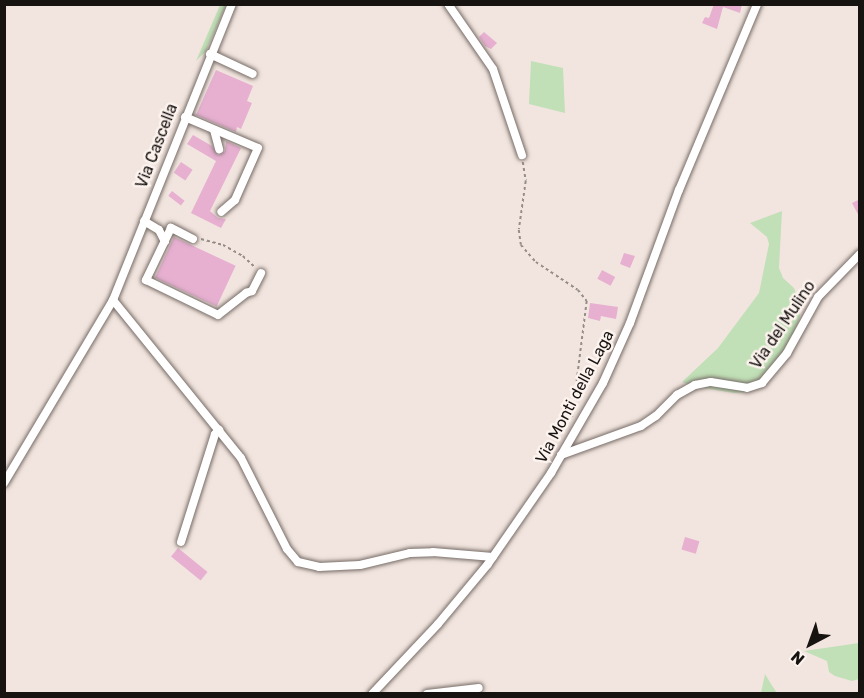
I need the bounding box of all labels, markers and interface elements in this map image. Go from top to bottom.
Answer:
street label: Via Cascella [132,101,182,191]
street label: Via del Mulino [746,277,820,373]
street label: Via Monti della Laga [532,327,618,467]
north arrow [780,614,840,674]
text: N [787,647,808,669]

